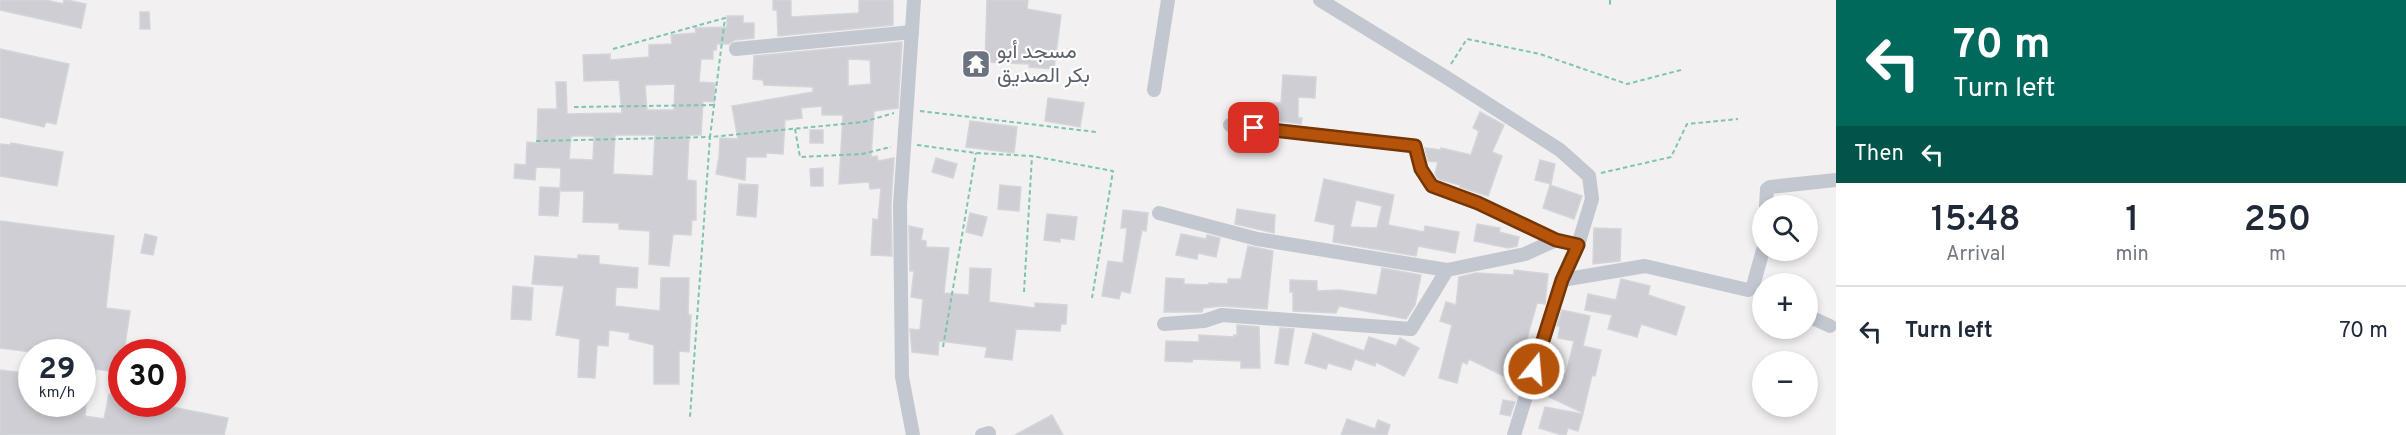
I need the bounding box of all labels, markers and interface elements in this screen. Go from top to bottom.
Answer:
text: 70 m [1953,20,2051,73]
icon: left [1854,24,1932,102]
place label: مسجد أبو بكر الصديق [997,39,1090,90]
temple icon: مسجد أبو بكر الصديق [960,48,992,80]
text: Turn left [1953,72,2055,106]
pin [1228,102,1279,153]
icon: arrive [1237,111,1270,144]
icon: left [1916,138,1949,171]
text: Then [1854,141,1904,168]
map controls [1752,195,1818,417]
button: search [1752,195,1818,261]
text: 15:48 [1931,198,2021,244]
text: 1 [2125,198,2139,244]
text: 250 [2244,198,2311,244]
text: Arrival [1946,242,2006,268]
text: min [2116,242,2149,268]
text: m [2269,242,2286,268]
button: + [1752,273,1818,339]
icon: left [1854,315,1887,348]
text: Turn left [1905,318,1993,345]
text: 70 m [2339,318,2388,345]
position arrow [1502,337,1566,401]
speed limit sign: 30 [108,339,186,417]
button: − [1752,351,1818,417]
text: 29 [39,352,75,389]
text: km/h [39,384,75,403]

